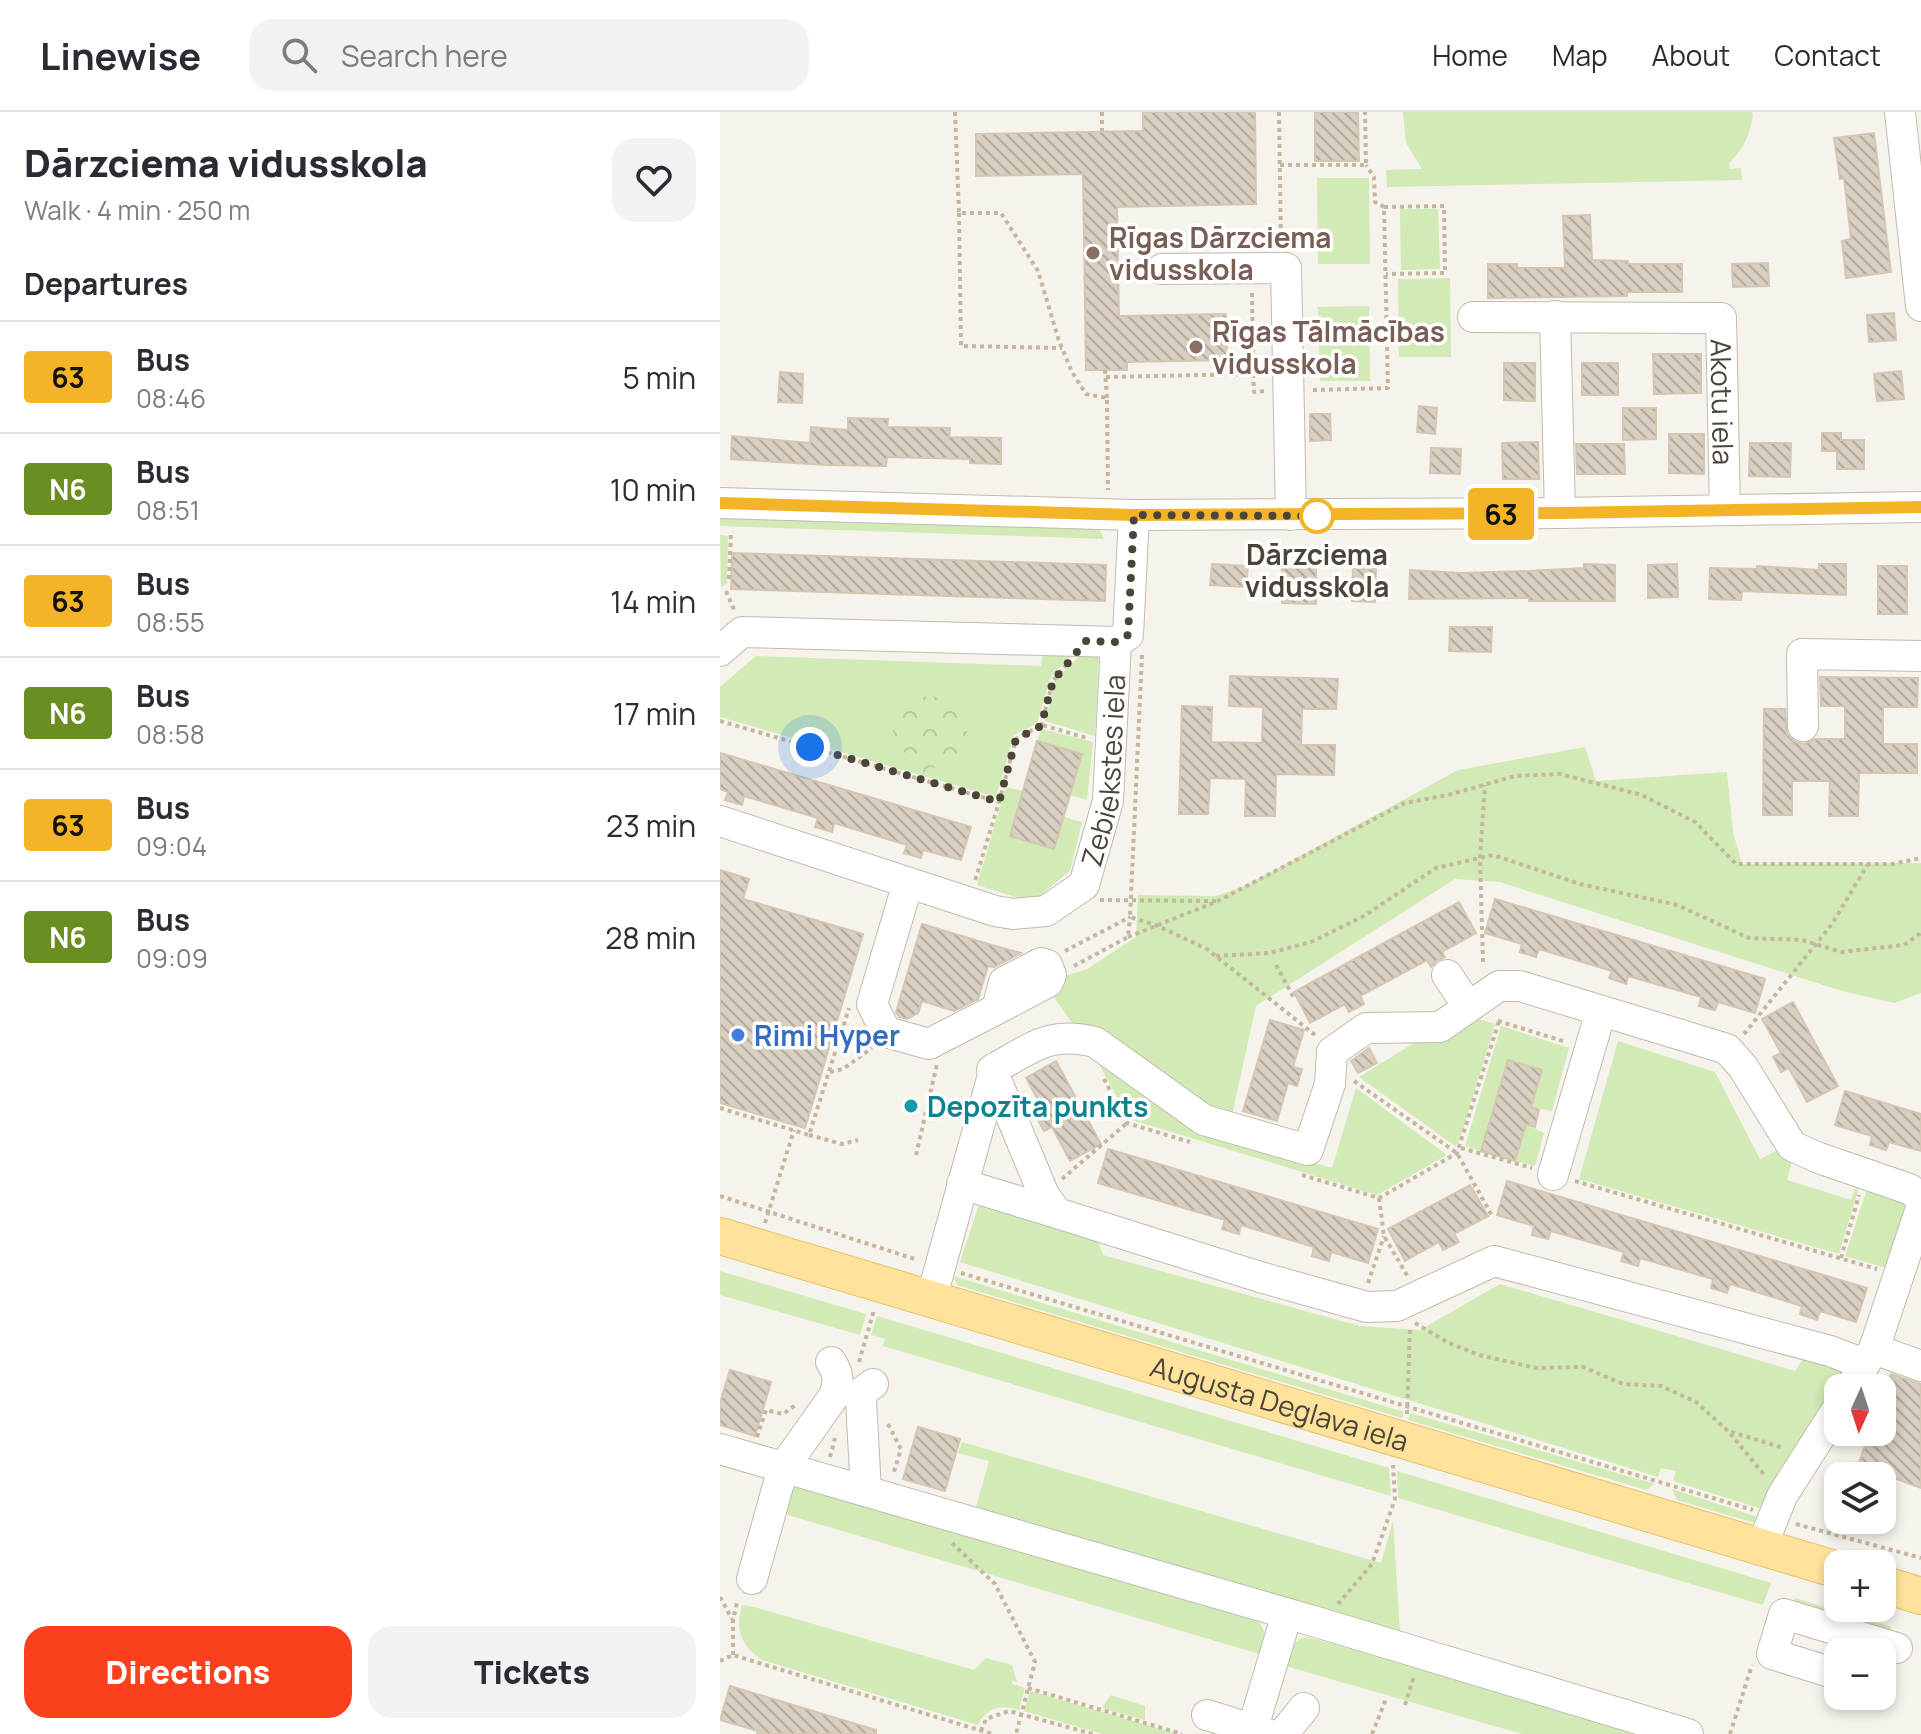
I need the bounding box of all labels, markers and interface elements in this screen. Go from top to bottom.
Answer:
search box [249,19,809,91]
text: Linewise [40,29,201,81]
icon: search [277,33,321,77]
text: Search here [341,35,508,76]
text: Home [1432,36,1508,74]
text: Map [1552,36,1608,74]
text: About [1652,36,1730,74]
text: Contact [1774,36,1881,74]
text: Dārzciema vidusskola [24,136,428,188]
button: heart [612,138,696,222]
text: Walk · 4 min · 250 m [24,192,250,228]
place label: Rīgas Dārzciema vidusskola [1109,218,1332,288]
marker: Rīgas Dārzciema vidusskola [1084,244,1102,262]
text: Departures [24,263,188,304]
place label: Rīgas Tālmācības vidusskola [1212,312,1445,382]
marker: Rīgas Tālmācības vidusskola [1187,338,1205,356]
street label: Akotu iela [1702,338,1743,466]
text: Bus [136,339,190,380]
text: 5 min [622,357,696,398]
text: 63 [51,358,85,396]
text: 08:46 [136,380,206,416]
text: Bus [136,451,190,492]
text: 10 min [610,469,696,510]
text: N6 [49,470,87,508]
line badge: 63 [1465,488,1537,540]
text: 08:51 [136,492,200,528]
text: 63 [1484,495,1518,533]
marker: Dārzciema vidusskola [1300,499,1334,533]
place label: Dārzciema vidusskola [1245,535,1389,605]
text: Bus [136,563,190,604]
text: 14 min [610,581,696,622]
text: 63 [51,582,85,620]
text: 08:55 [136,604,205,640]
street label: Zebiekstes iela [1071,673,1133,871]
text: Bus [136,675,190,716]
text: 17 min [613,693,696,734]
text: N6 [49,694,87,732]
text: 08:58 [136,716,205,752]
your location [790,727,830,767]
text: Bus [136,787,190,828]
text: 23 min [606,805,696,846]
text: 63 [51,806,85,844]
text: 09:04 [136,828,207,864]
text: Bus [136,899,190,940]
text: 28 min [605,917,696,958]
text: N6 [49,918,87,956]
text: 09:09 [136,940,208,976]
place label: Rimi Hyper [754,1016,900,1054]
marker: Rimi Hyper [729,1026,747,1044]
place label: Depozīta punkts [927,1087,1148,1125]
marker: Depozīta punkts [902,1097,920,1115]
street label: Augusta Deglava iela [1146,1347,1413,1460]
north arrow [1824,1374,1896,1446]
map controls [1824,1374,1896,1710]
button: layers [1824,1462,1896,1534]
button: + [1824,1550,1896,1622]
button: Directions [24,1626,352,1718]
button: Tickets [368,1626,696,1718]
button: − [1824,1638,1896,1710]

